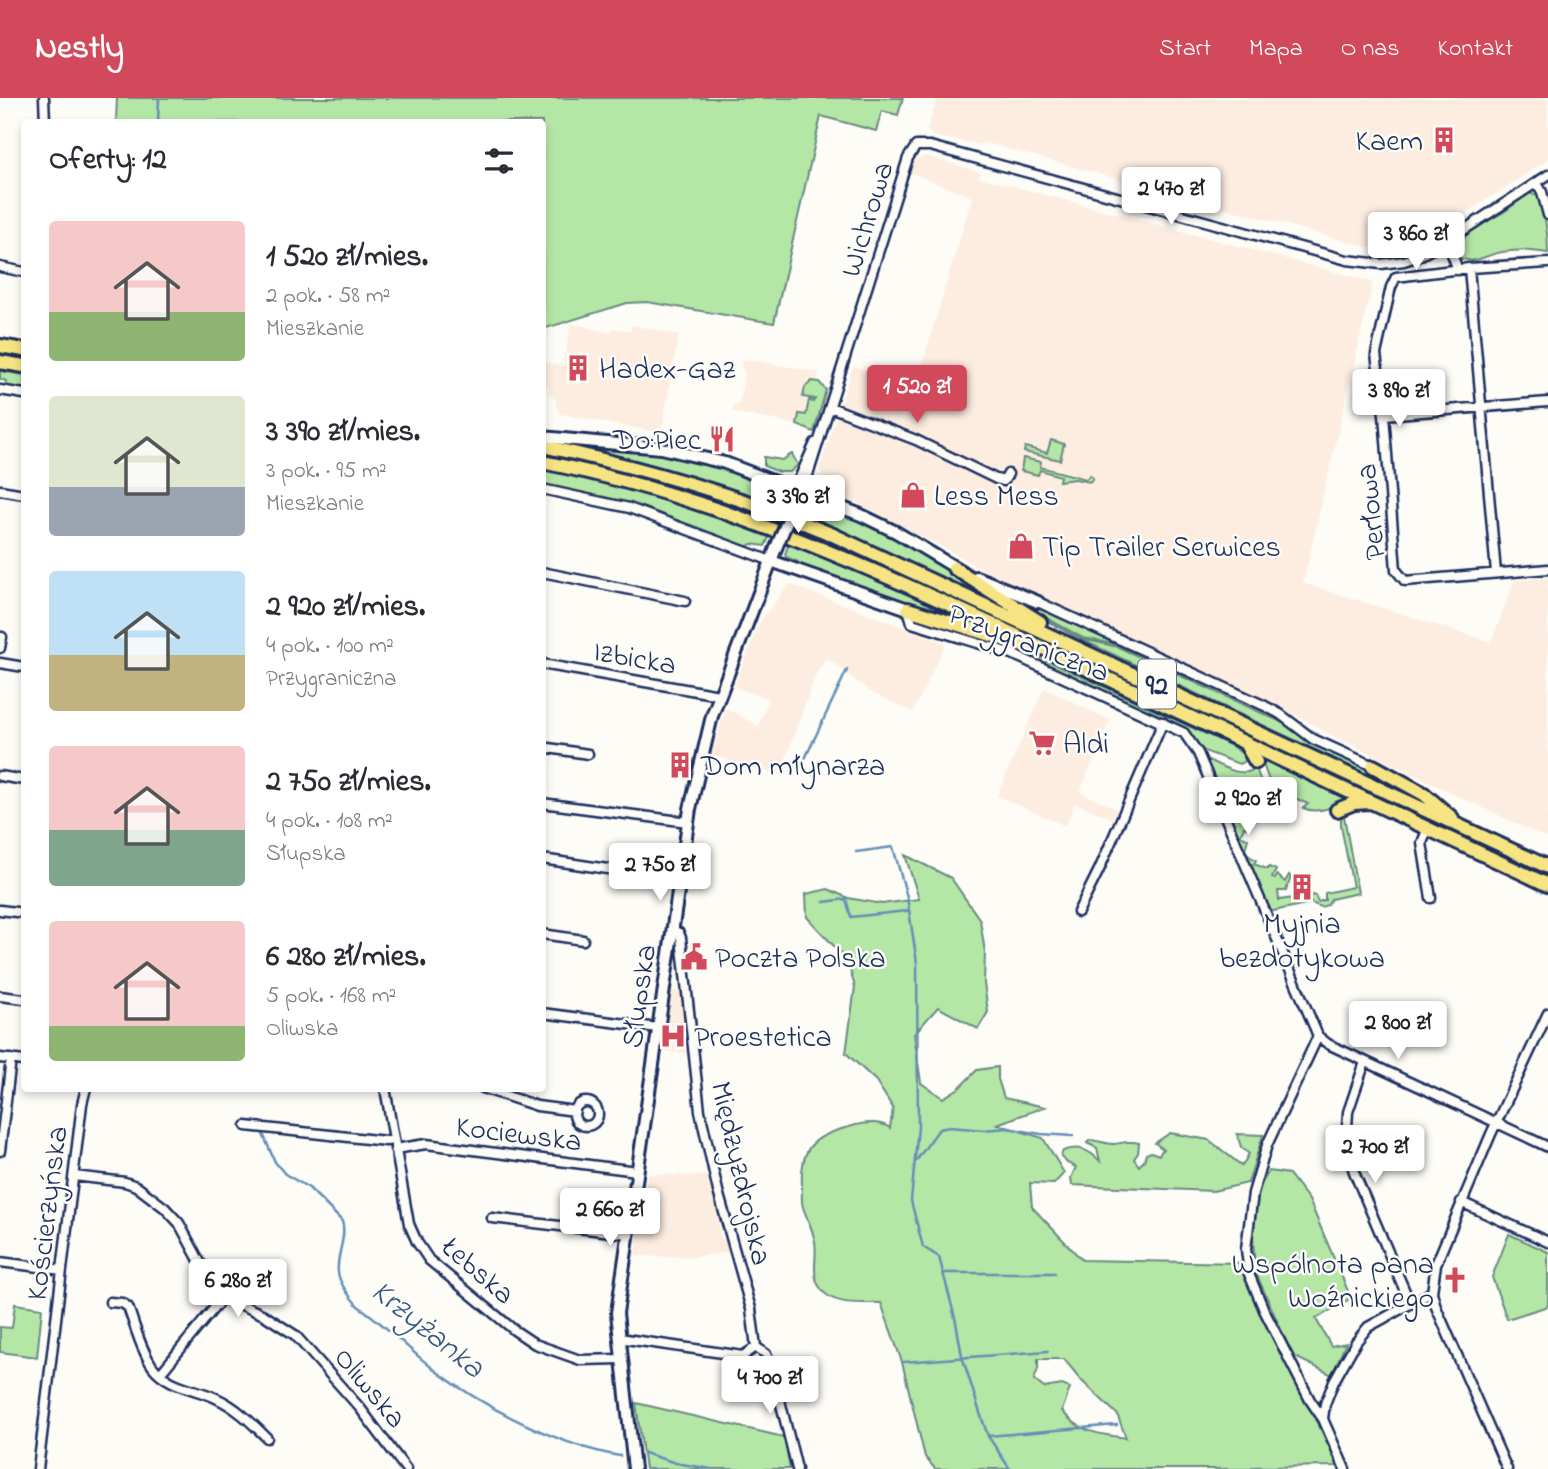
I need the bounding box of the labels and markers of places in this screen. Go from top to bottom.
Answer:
place label: Kaem [1356,121,1423,165]
building icon: Kaem [1429,125,1459,155]
pin: 2 470 zł [1099,167,1243,227]
pin: 3 860 zł [1344,212,1488,272]
place label: Hadex-Gaz [599,349,736,393]
building icon: Hadex-Gaz [563,353,593,383]
pin: 1 520 zł [845,366,989,425]
pin: 3 890 zł [1327,370,1471,429]
place label: Do:Piec [612,420,702,464]
restaurant icon: Do:Piec [707,424,737,454]
pin: 3 390 zł [726,476,870,535]
place label: Less Mess [934,476,1059,520]
shop icon: Less Mess [898,480,928,510]
place label: Tip Trailer Serwices [1042,527,1281,571]
shop icon: Tip Trailer Serwices [1006,531,1036,561]
place label: Aldi [1063,724,1109,768]
supermarket icon: Aldi [1027,728,1057,758]
place label: Dom młynarza [700,746,885,790]
building icon: Dom młynarza [665,750,695,780]
pin: 2 920 zł [1176,778,1320,837]
pin: 2 750 zł [588,844,732,903]
building icon: Myjnia bezdotykowa [1287,872,1317,902]
place label: Myjnia bezdotykowa [1219,904,1385,982]
place label: Poczta Polska [715,938,886,982]
public building icon: Poczta Polska [679,942,709,972]
pin: 2 800 zł [1326,1002,1470,1061]
place label: Proestetica [694,1017,832,1061]
hospital icon: Proestetica [658,1021,688,1051]
pin: 2 700 zł [1303,1126,1447,1185]
pin: 2 660 zł [538,1188,682,1248]
place label: Wspólnota pana Woźnickiego [1232,1244,1434,1322]
pin: 6 280 zł [166,1260,310,1319]
church icon: Wspólnota pana Woźnickiego [1440,1265,1470,1295]
pin: 4 700 zł [698,1356,842,1416]

